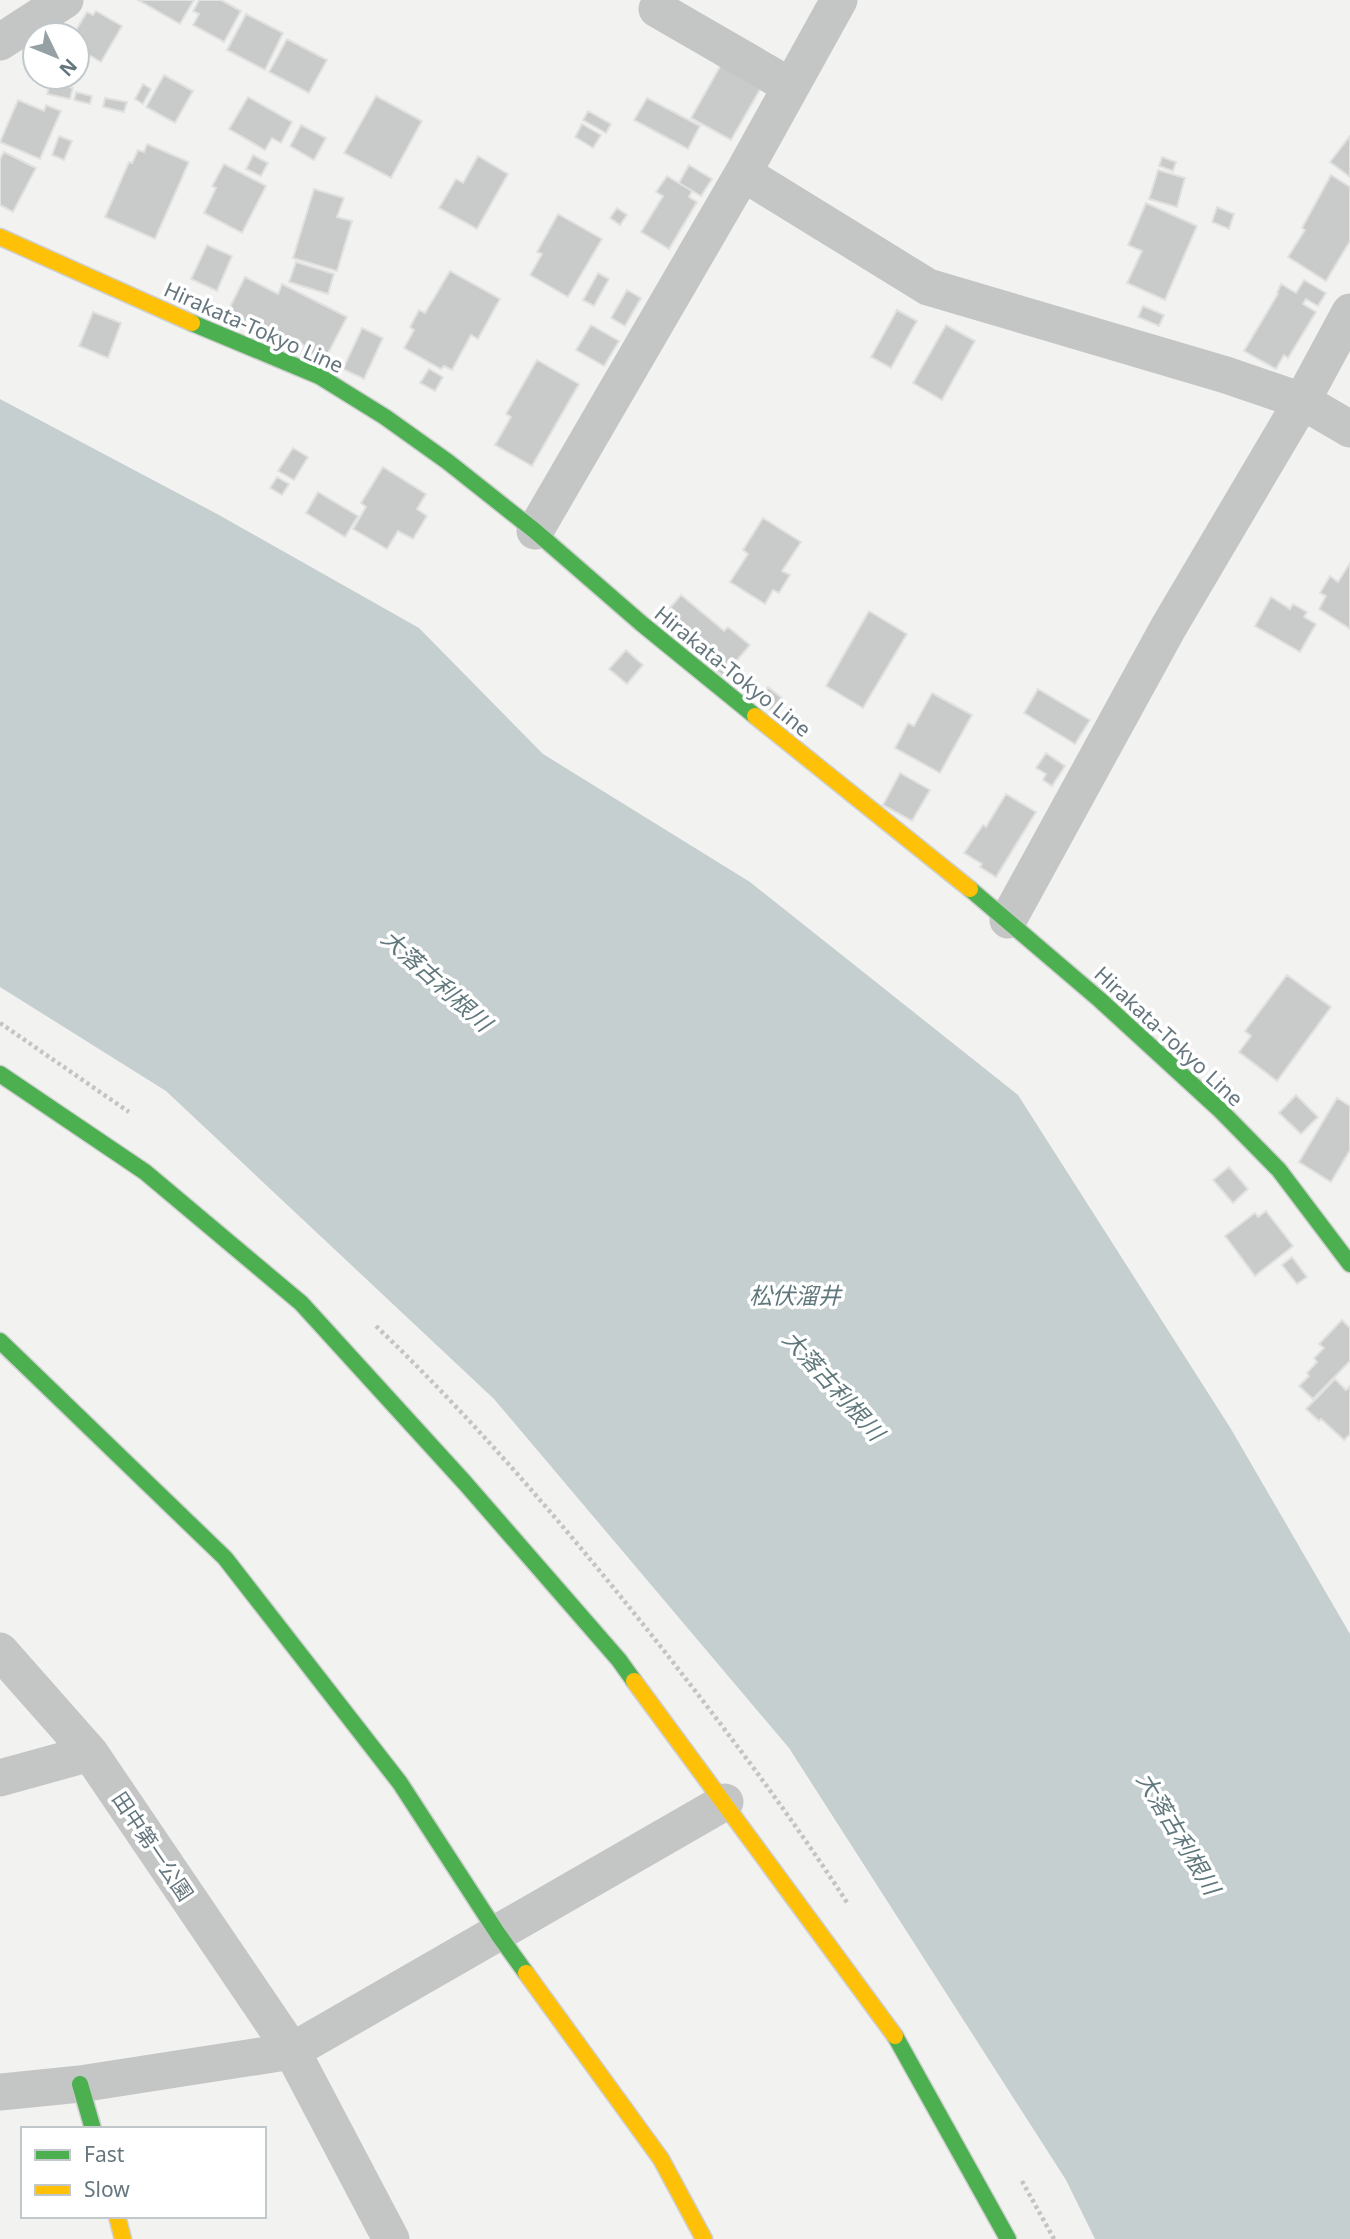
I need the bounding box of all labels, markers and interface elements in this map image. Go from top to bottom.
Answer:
north arrow [21,21,91,91]
text: N [54,53,83,82]
street label: Hirakata-Tokyo Line [160,275,348,379]
street label: Hirakata-Tokyo Line [649,599,817,743]
water label: 大落古利根川 [375,922,501,1040]
street label: Hirakata-Tokyo Line [1089,960,1249,1112]
water label: 松伏溜井 [749,1279,843,1311]
water label: 大落古利根川 [776,1323,894,1449]
water label: 大落古利根川 [1130,1766,1230,1903]
street label: 田中第一公園 [106,1786,200,1906]
legend [21,2127,266,2218]
text: Fast [84,2140,125,2168]
text: Slow [84,2175,130,2203]

